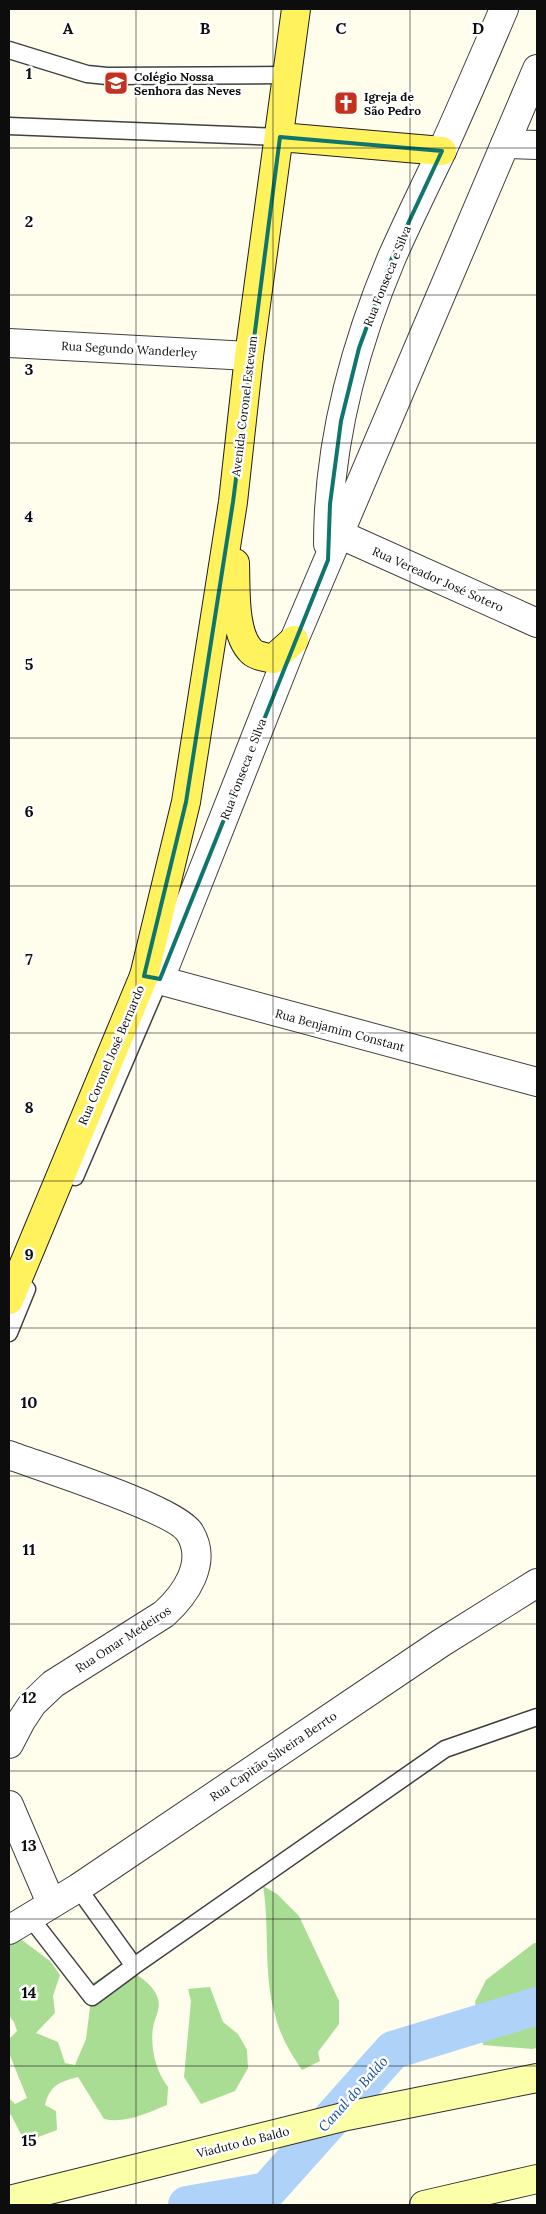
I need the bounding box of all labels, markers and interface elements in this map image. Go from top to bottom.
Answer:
text: A [63,18,74,38]
text: B [200,18,211,38]
text: C [335,18,347,38]
text: D [472,18,484,38]
text: 1 [26,63,32,83]
place label: Colégio Nossa Senhora das Neves [134,69,241,98]
school or university icon: Colégio Nossa Senhora das Neves [103,70,129,96]
place label: Igreja de São Pedro [364,89,421,118]
church icon: Igreja de São Pedro [333,90,359,116]
text: 2 [25,211,33,231]
street label: Rua Fonseca e Silva [360,223,414,329]
street label: Avenida Coronel Estevam [228,335,260,478]
street label: Rua Segundo Wanderley [61,338,198,360]
text: 3 [25,359,34,379]
text: 4 [25,506,34,526]
street label: Rua Vereador José Sotero [370,543,506,615]
text: 5 [25,654,34,674]
street label: Rua Fonseca e Silva [217,716,269,822]
text: 6 [24,801,34,821]
text: 7 [25,949,33,969]
street label: Rua Coronel José Bernardo [75,983,147,1127]
street label: Rua Benjamim Constant [274,1005,407,1055]
text: 8 [24,1097,34,1117]
text: 9 [24,1244,34,1264]
text: 10 [21,1392,37,1412]
text: 11 [23,1539,36,1559]
street label: Rua Omar Medeiros [72,1602,174,1676]
text: 12 [21,1687,37,1707]
street label: Rua Capitão Silveira Berrto [207,1708,339,1804]
text: 13 [21,1835,37,1855]
text: 14 [21,1982,37,2002]
water label: Canal do Baldo [314,2053,392,2135]
street label: Viaduto do Baldo [194,2123,291,2161]
text: 15 [21,2130,37,2150]

